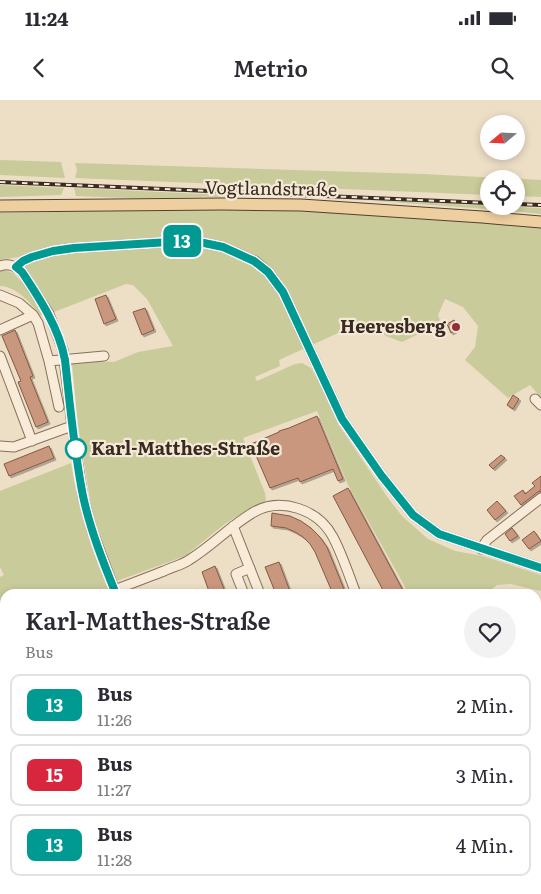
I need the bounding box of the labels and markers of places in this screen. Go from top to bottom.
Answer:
place label: Heeresberg [340,312,447,339]
marker: Heeresberg [450,321,462,333]
place label: Karl-Matthes-Straße [91,434,280,461]
marker: Karl-Matthes-Straße [65,438,87,460]

